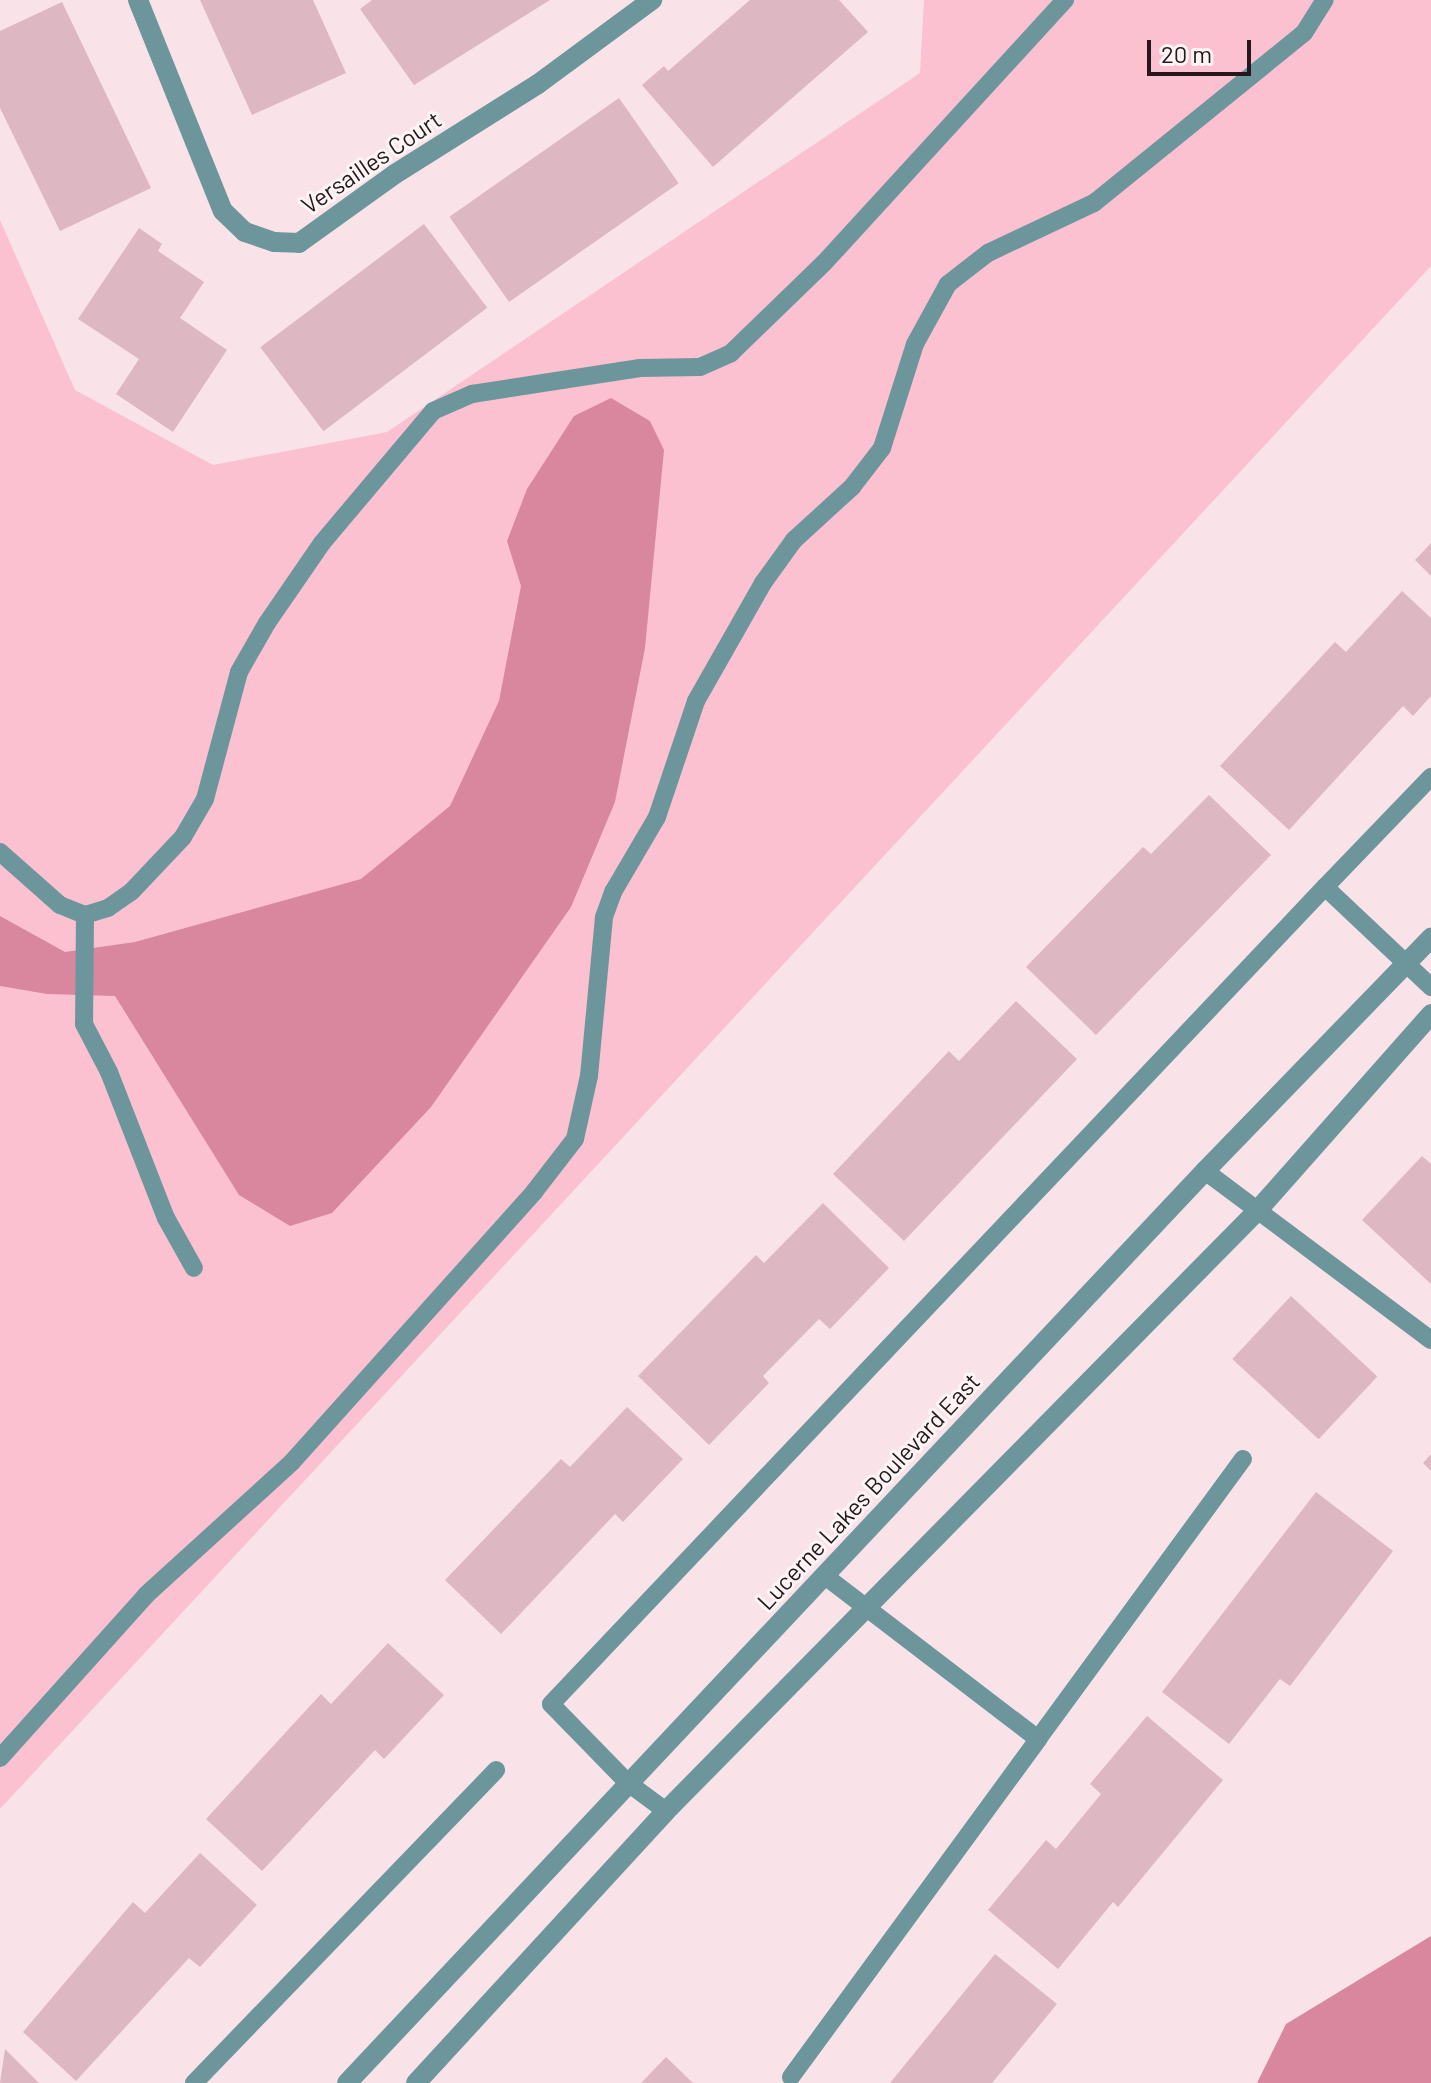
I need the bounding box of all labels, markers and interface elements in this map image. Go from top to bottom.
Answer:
scale bar [1151,24,1255,74]
text: 20 m [1161,39,1212,68]
street label: Versailles Court [296,105,446,219]
street label: Lucerne Lakes Boulevard East [751,1367,985,1615]

